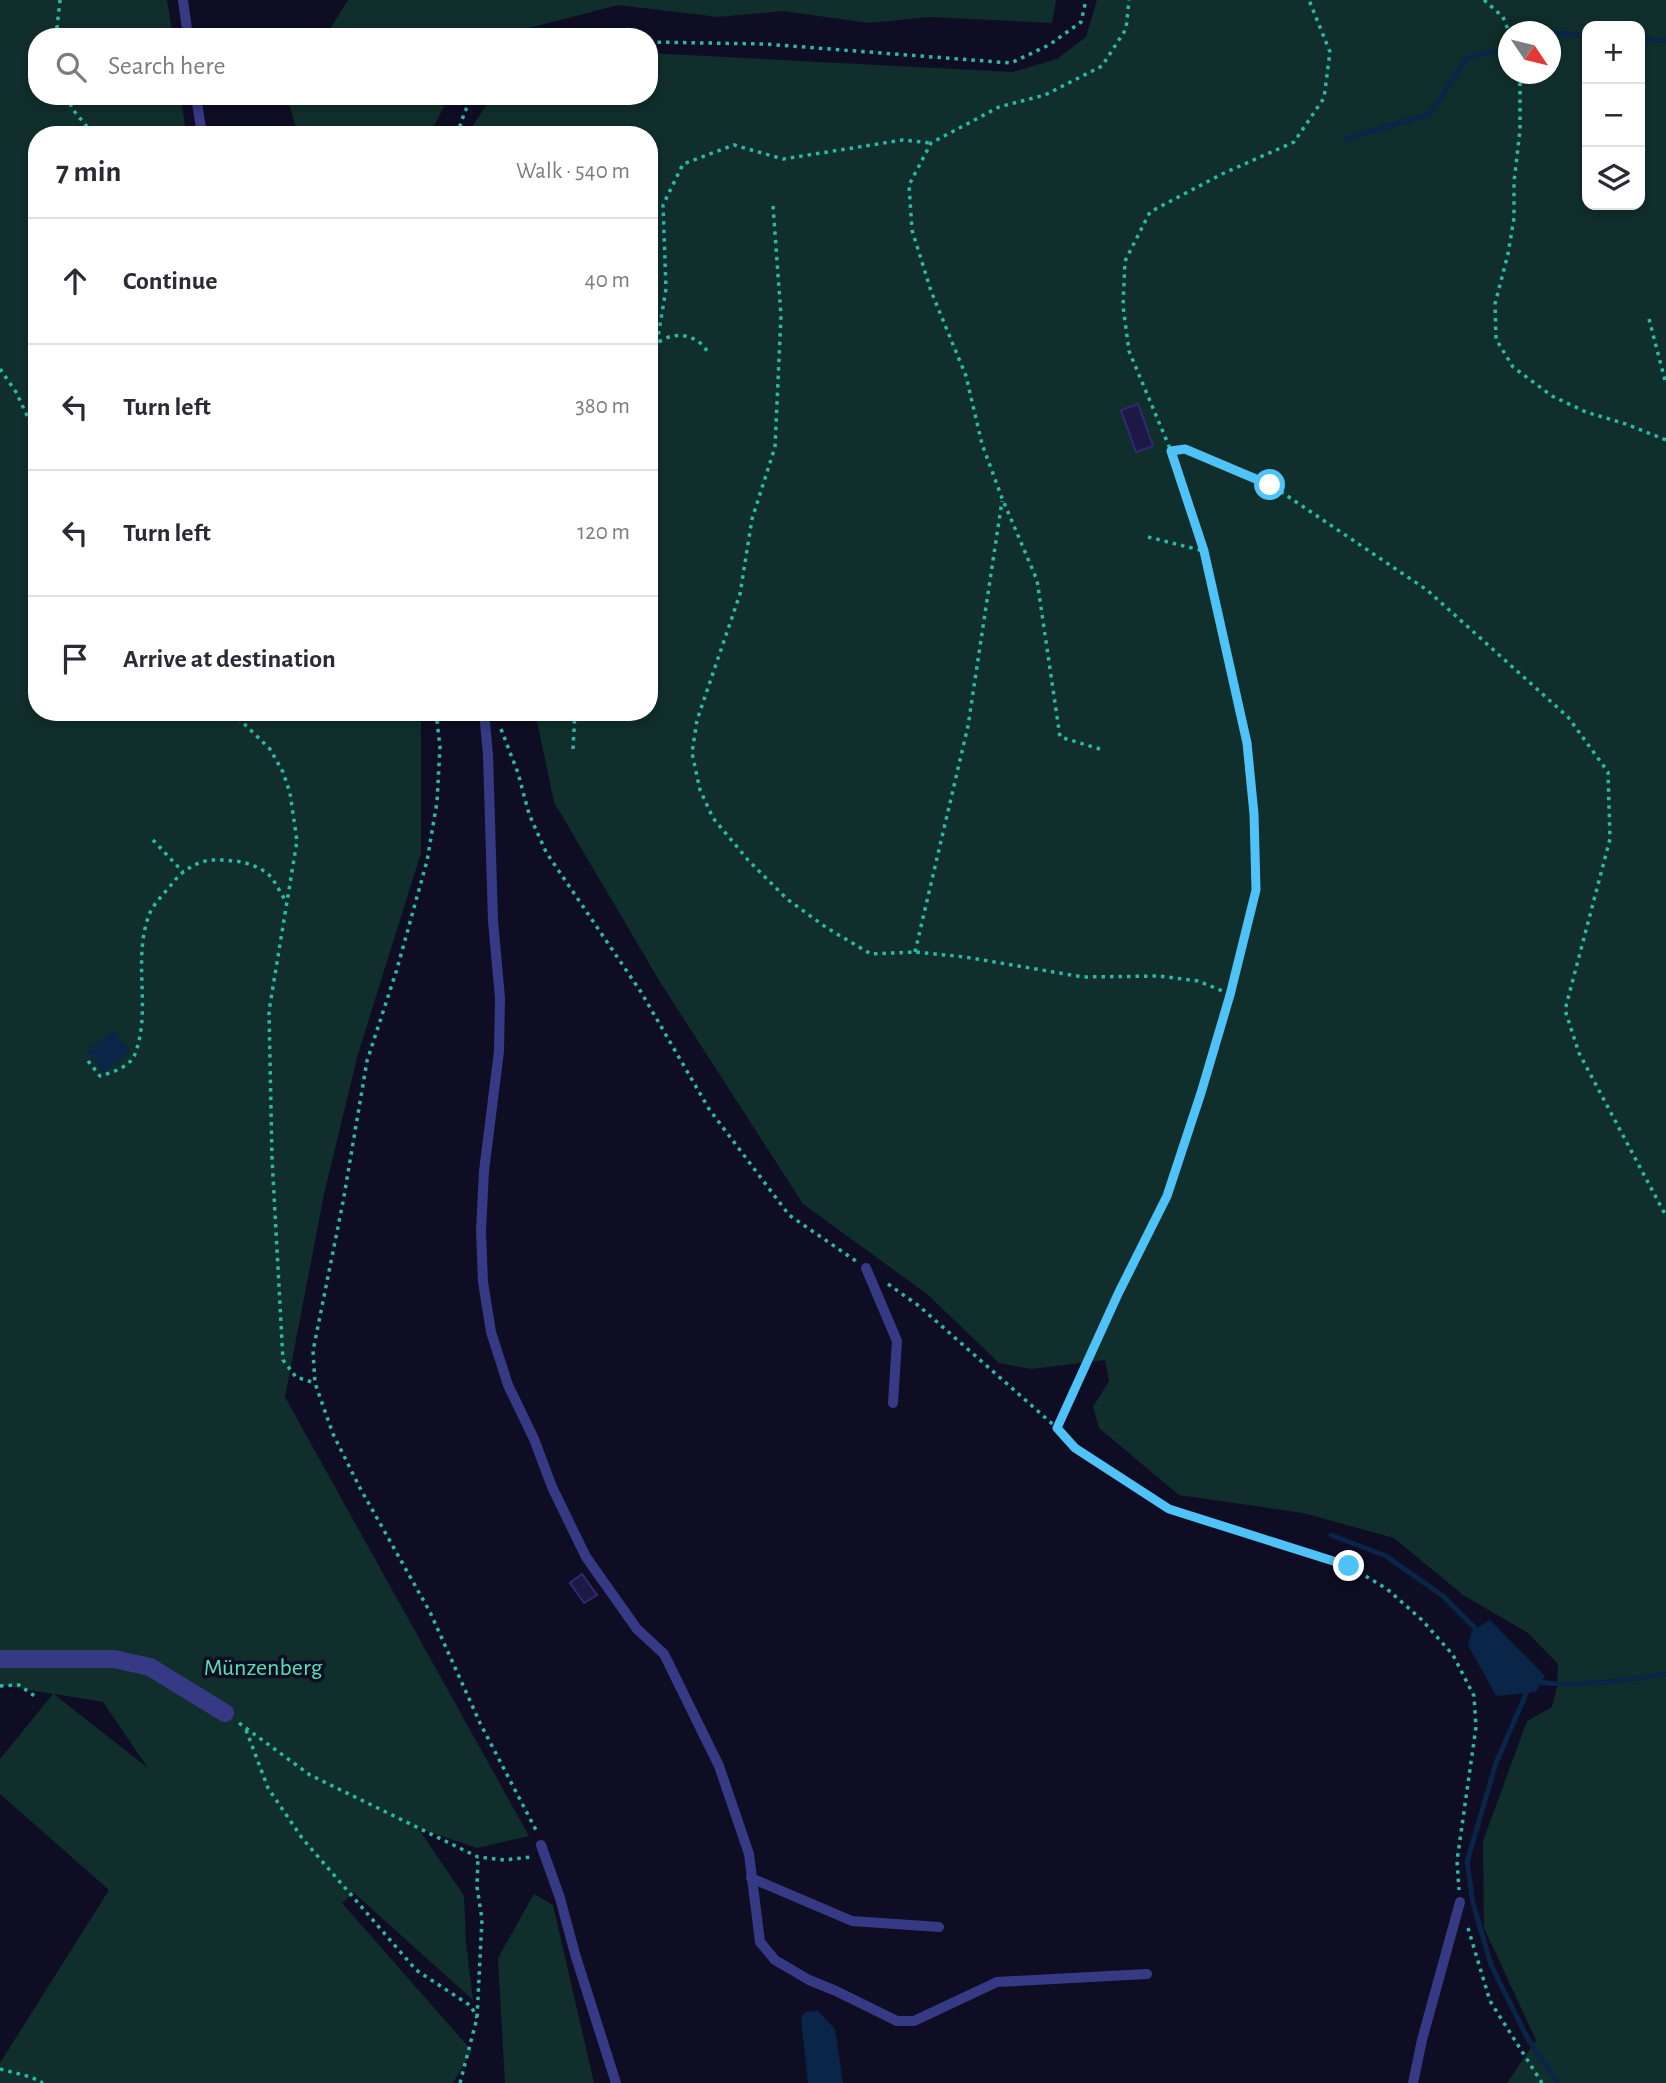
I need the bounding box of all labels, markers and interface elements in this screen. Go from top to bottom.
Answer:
north arrow [1498,21,1561,84]
map controls [1582,21,1645,210]
button: + [1582,21,1645,84]
search box [28,28,658,105]
icon: search [52,48,90,86]
text: Search here [108,53,226,79]
button: − [1582,84,1645,147]
button: layers [1582,147,1645,210]
text: 7 min [56,157,121,187]
text: Walk · 540 m [516,160,630,183]
icon: ahead [56,262,94,300]
text: Continue [123,268,218,294]
text: 40 m [585,269,630,292]
icon: left [56,388,94,426]
text: Turn left [123,394,211,420]
text: 380 m [575,395,630,418]
route start [1254,469,1285,500]
icon: left [56,514,94,552]
text: Turn left [123,520,211,546]
text: 120 m [577,521,630,544]
icon: arrive [56,640,94,678]
text: Arrive at destination [123,646,336,672]
route end [1333,1550,1364,1581]
park label: Münzenberg [204,1656,323,1680]

